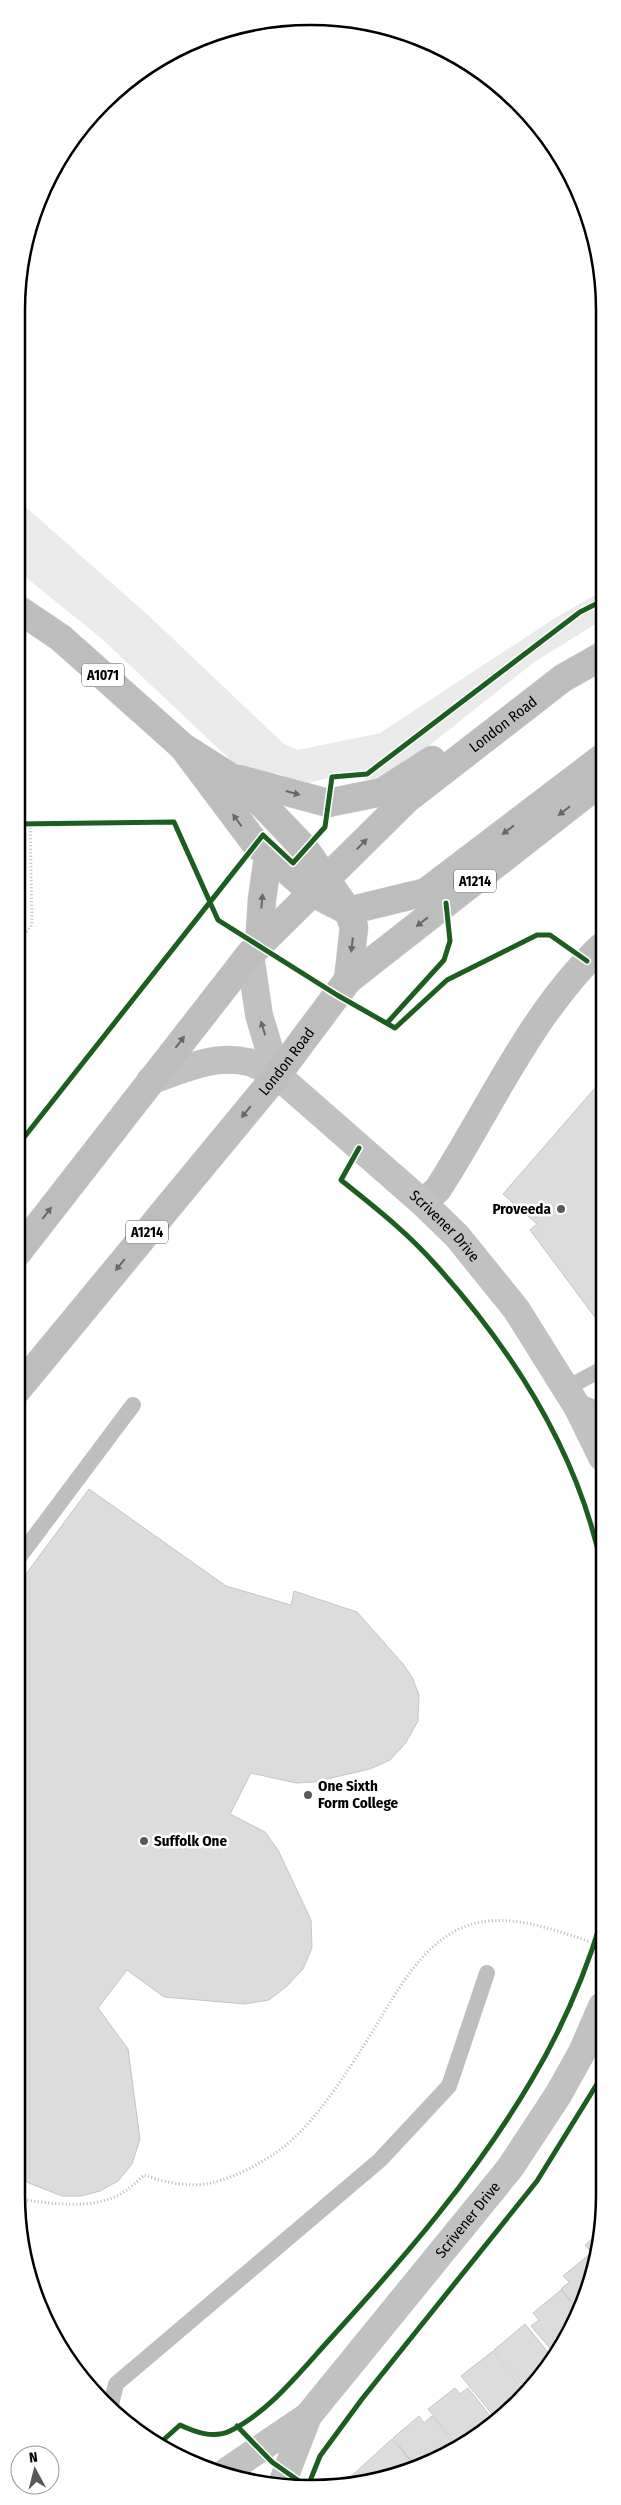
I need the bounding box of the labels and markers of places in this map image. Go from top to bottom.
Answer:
place label: Proveeda [492,1200,552,1218]
marker: Proveeda [555,1203,567,1215]
place label: One Sixth Form College [318,1777,399,1812]
marker: One Sixth Form College [302,1789,314,1801]
place label: Suffolk One [154,1832,227,1850]
marker: Suffolk One [138,1835,150,1847]

